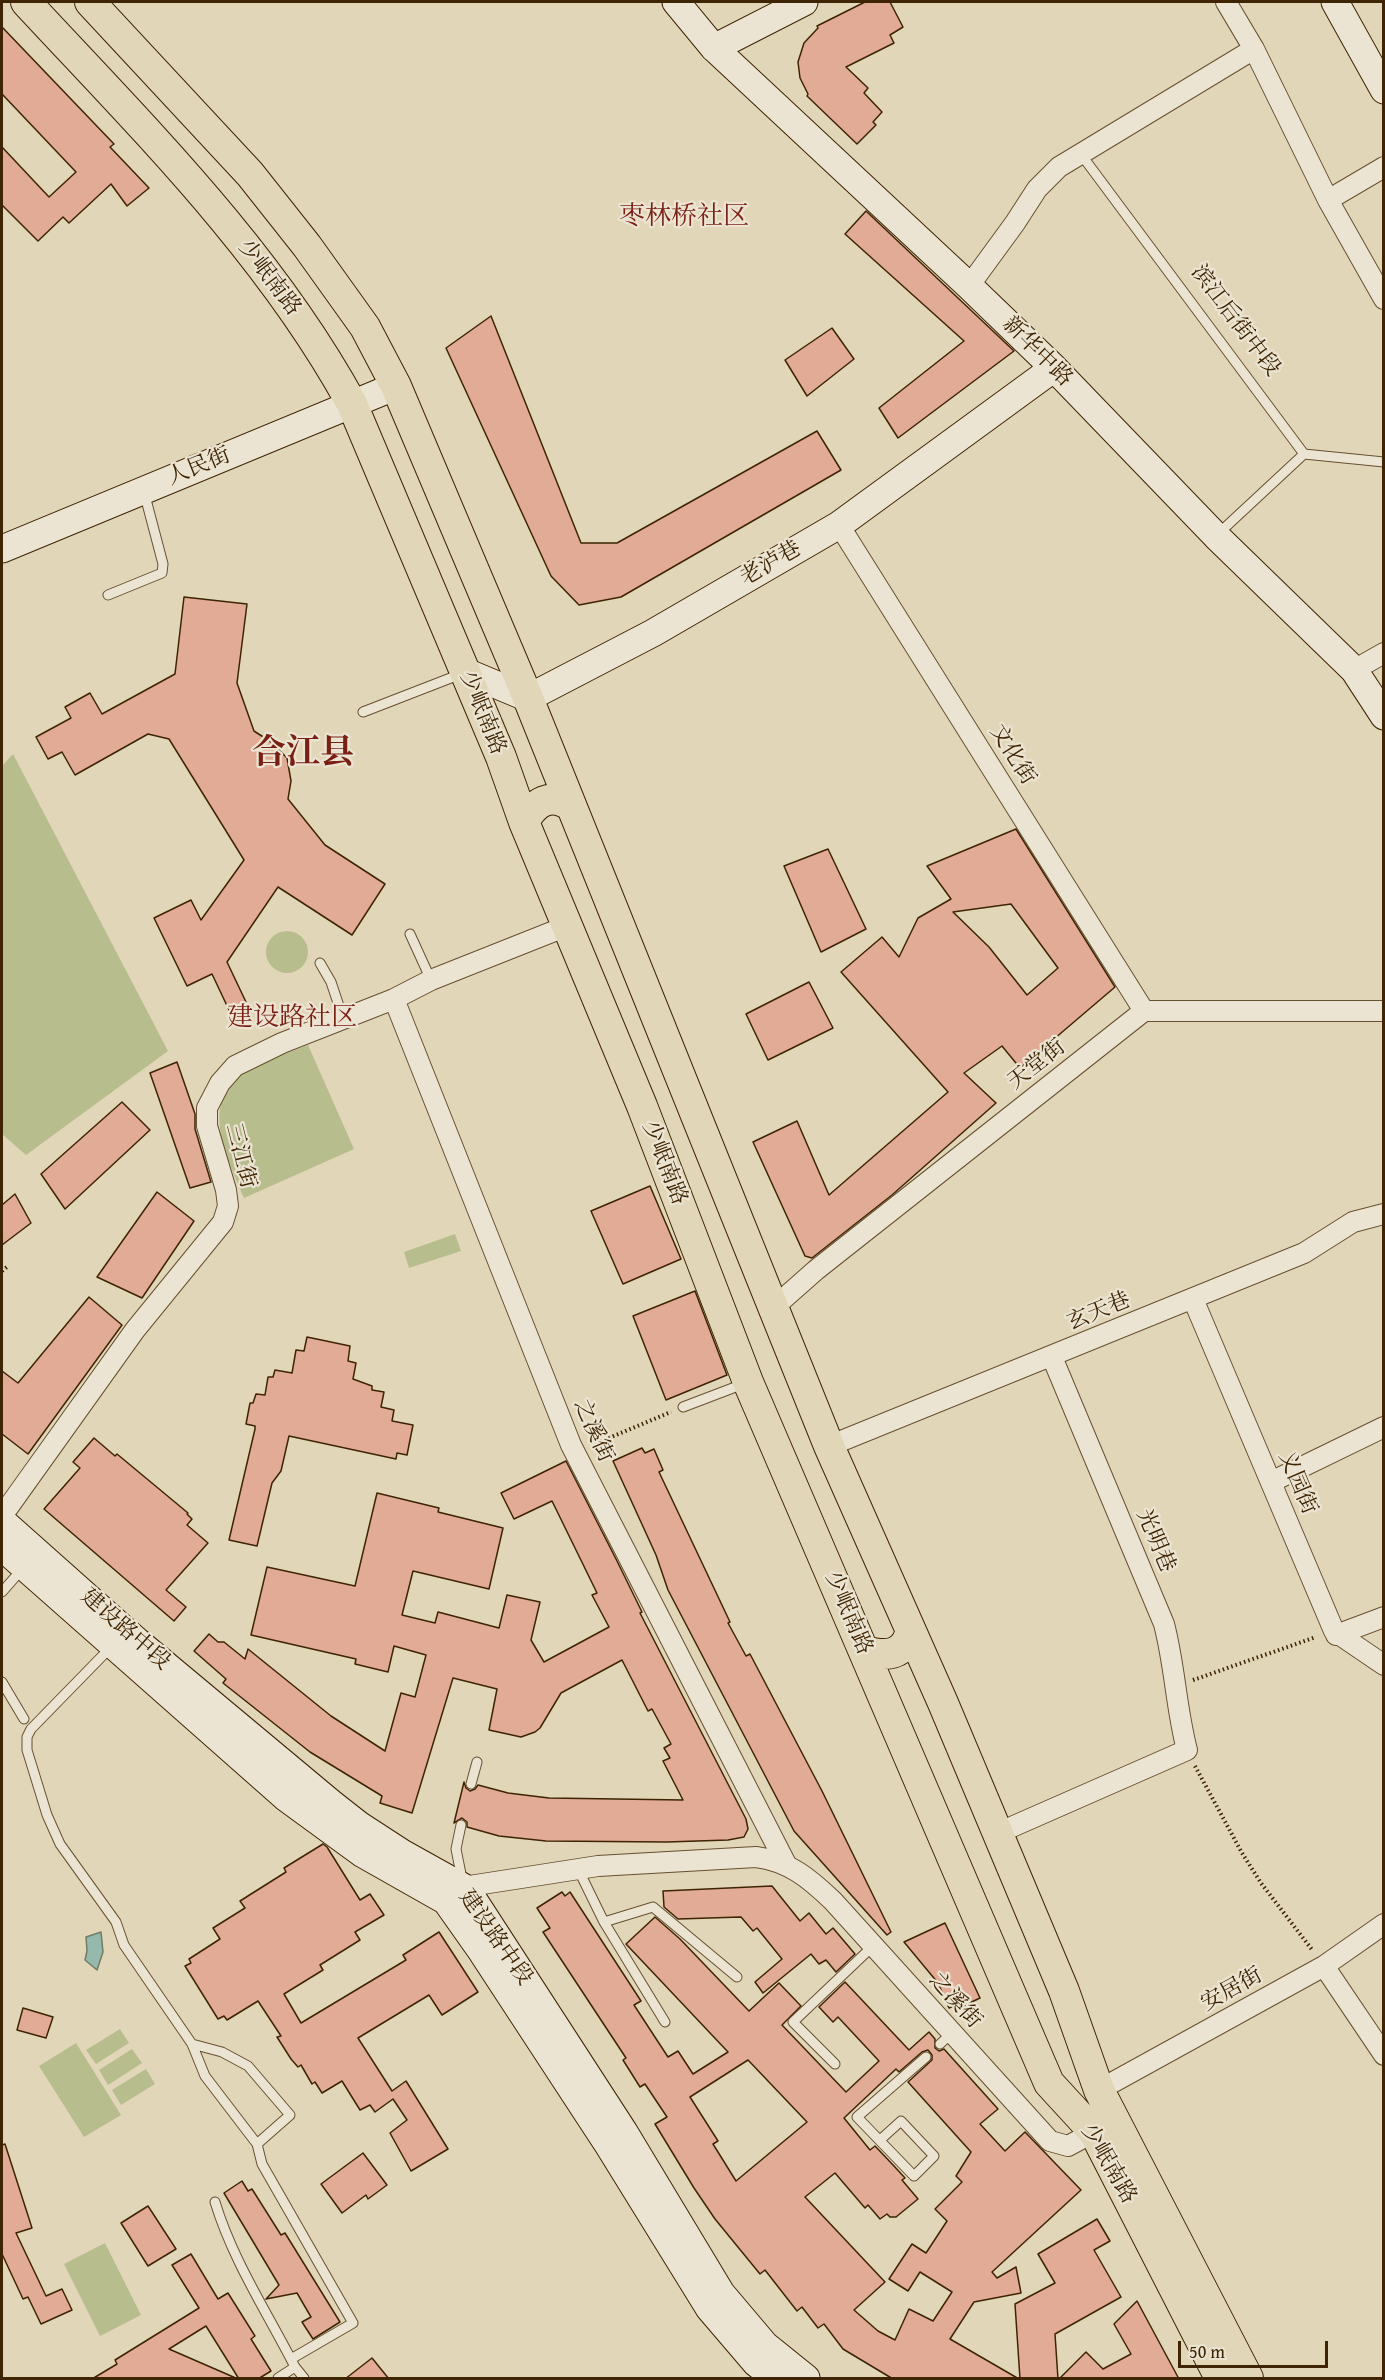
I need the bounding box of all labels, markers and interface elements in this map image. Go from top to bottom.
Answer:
district label: 枣林桥社区 [619,201,749,233]
street label: 少岷南路 [232,235,306,321]
street label: 滨江后街中段 [1185,260,1285,382]
street label: 新华中路 [997,312,1077,392]
street label: 人民街 [163,442,235,492]
street label: 老泸巷 [736,536,806,592]
street label: 少岷南路 [453,667,511,759]
street label: 文化街 [983,720,1041,790]
district label: 合江县 [252,734,354,774]
district label: 建设路社区 [227,1002,357,1034]
street label: 天堂街 [1003,1034,1071,1096]
street label: 少岷南路 [636,1117,692,1209]
street label: 三江街 [219,1121,261,1191]
street label: 玄天巷 [1063,1287,1135,1337]
street label: 之溪街 [568,1395,618,1467]
street label: 义园街 [1272,1447,1322,1519]
street label: 光明巷 [1130,1505,1180,1577]
street label: 少岷南路 [819,1567,877,1659]
street label: 建设路中段 [75,1584,175,1676]
street label: 建设路中段 [453,1885,537,1991]
street label: 安居街 [1197,1962,1267,2018]
street label: 之溪街 [923,1968,987,2034]
street label: 少岷南路 [1075,2119,1141,2209]
scale bar [1181,2329,1331,2367]
text: 50 m [1189,2338,1225,2365]

